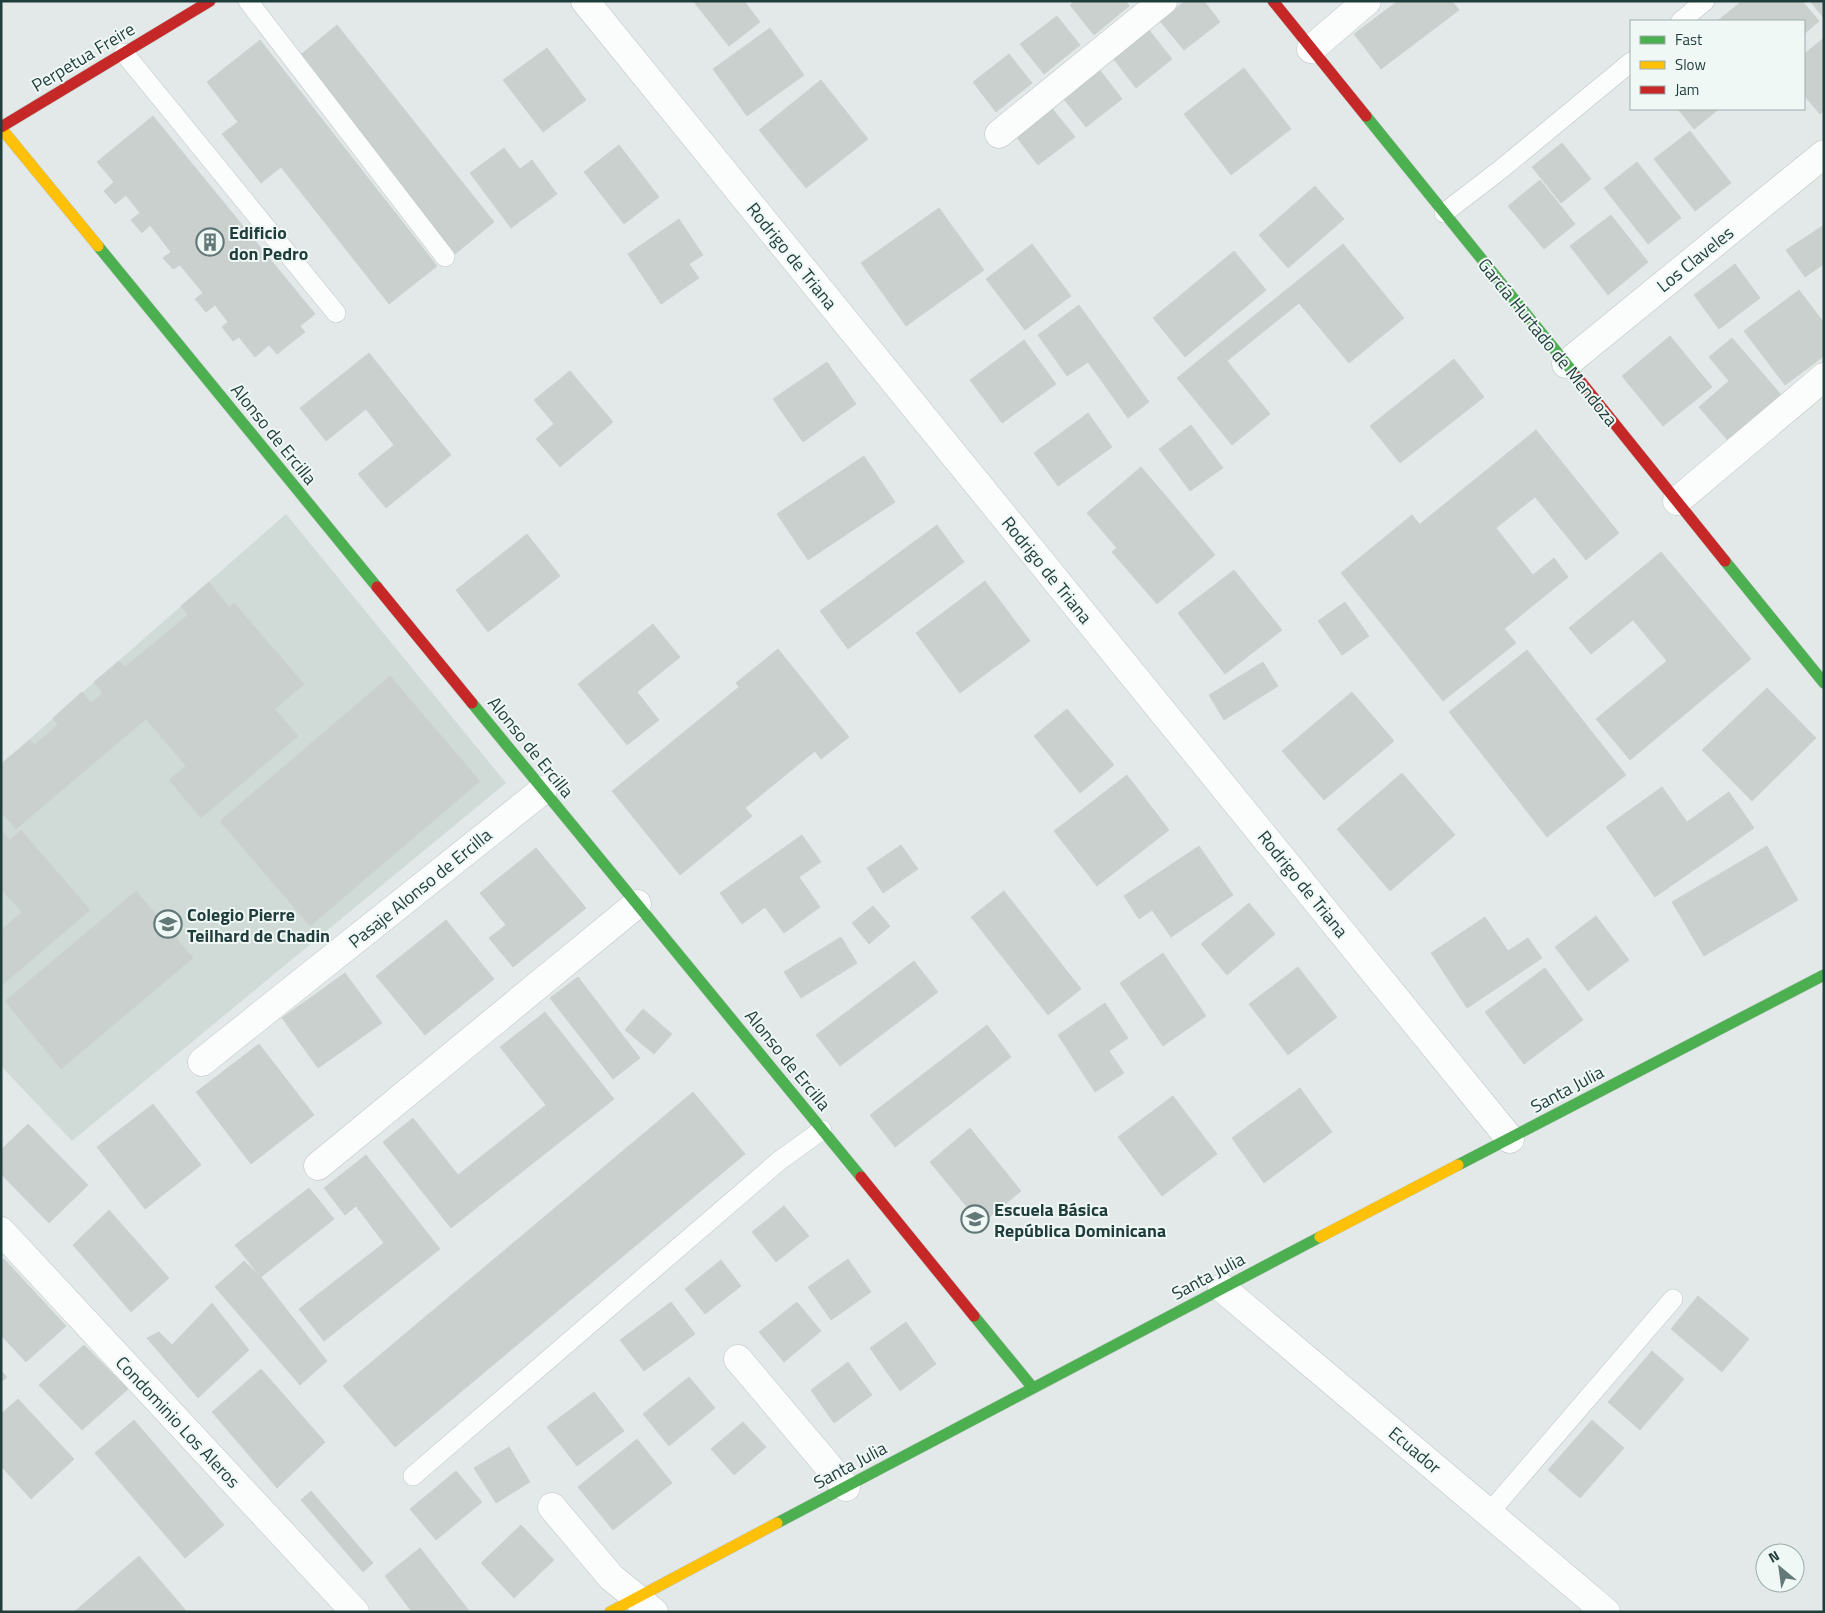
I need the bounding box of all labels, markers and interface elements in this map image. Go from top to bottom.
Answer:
street label: Perpetua Freire [26,15,140,99]
legend [1630,20,1805,110]
text: Fast [1675,28,1703,51]
text: Slow [1675,53,1706,76]
text: Jam [1675,78,1699,101]
street label: Rodrigo de Triana [740,197,844,315]
place label: Edificio don Pedro [229,219,308,267]
street label: Los Claveles [1651,219,1739,299]
building icon: Edificio don Pedro [195,227,225,257]
street label: García Hurtado de Mendoza [1472,252,1624,432]
street label: Alonso de Ercilla [225,377,323,491]
street label: Rodrigo de Triana [995,511,1099,629]
street label: Alonso de Ercilla [482,690,580,804]
street label: Pasaje Alonso de Ercilla [343,822,497,954]
street label: Rodrigo de Triana [1251,825,1355,943]
place label: Colegio Pierre Teilhard de Chadin [187,901,330,949]
school or university icon: Colegio Pierre Teilhard de Chadin [153,909,183,939]
street label: Alonso de Ercilla [739,1003,837,1117]
street label: Santa Julia [1526,1058,1608,1120]
place label: Escuela Básica República Dominicana [994,1196,1166,1244]
school or university icon: Escuela Básica República Dominicana [960,1204,990,1234]
street label: Santa Julia [1167,1245,1249,1307]
street label: Condominio Los Aleros [109,1350,247,1494]
street label: Ecuador [1383,1420,1447,1480]
street label: Santa Julia [809,1434,891,1496]
north arrow [1755,1543,1805,1593]
text: N [1764,1545,1783,1568]

